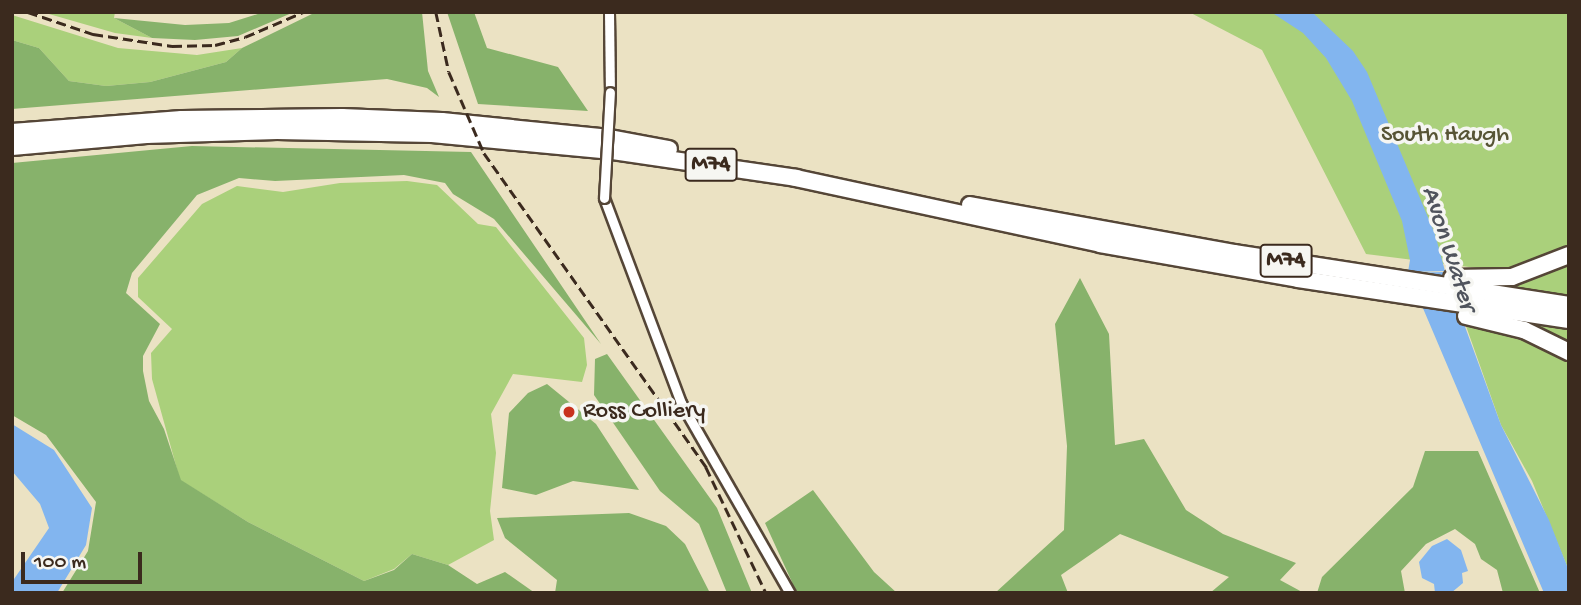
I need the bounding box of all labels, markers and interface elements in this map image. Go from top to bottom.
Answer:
park label: South Haugh [1381,122,1509,150]
road number: M74 [683,146,739,184]
water label: Avon Water [1412,183,1482,315]
road number: M74 [1258,242,1314,280]
place label: Ross Colliery [583,398,705,426]
marker: Ross Colliery [561,404,577,420]
scale bar [24,538,145,582]
text: 100 m [34,551,86,576]

